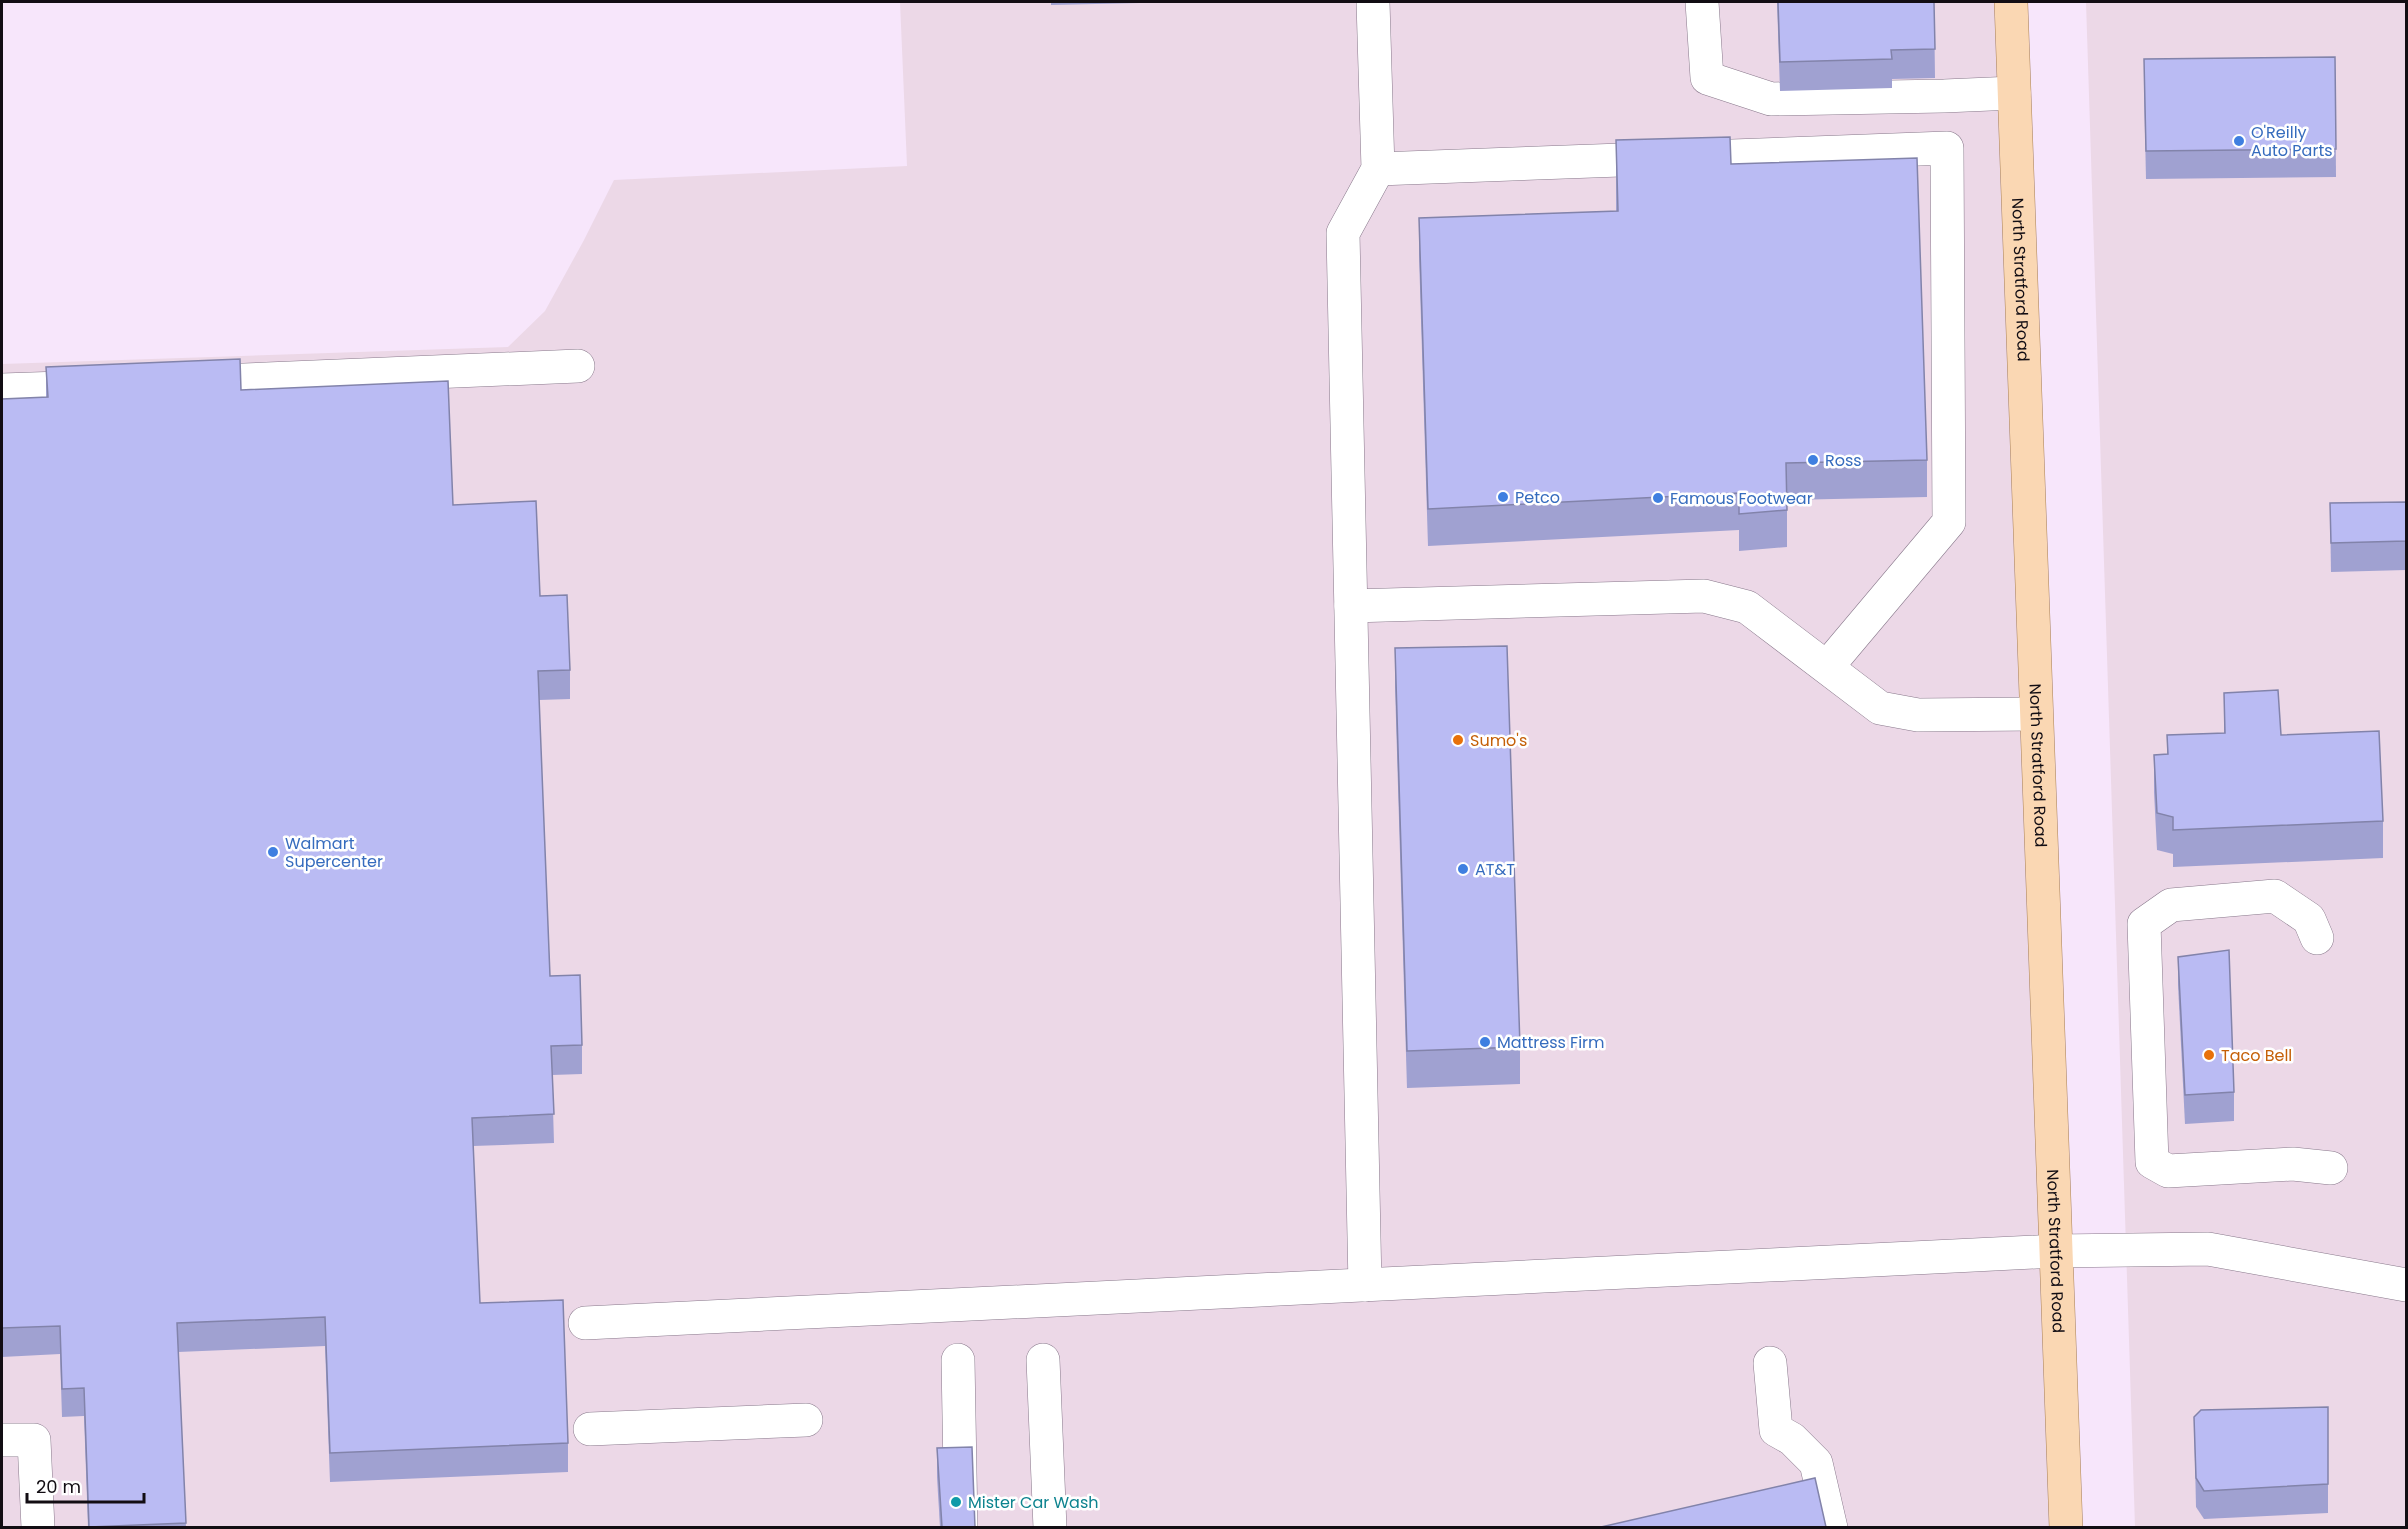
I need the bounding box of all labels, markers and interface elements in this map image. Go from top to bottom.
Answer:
place label: O'Reilly Auto Parts [2251,121,2333,162]
marker: O'Reilly Auto Parts [2232,134,2246,148]
street label: North Stratford Road [2007,197,2035,362]
place label: Ross [1825,449,1862,472]
marker: Ross [1806,453,1820,467]
place label: Petco [1515,486,1560,509]
place label: Famous Footwear [1670,487,1813,510]
marker: Petco [1496,490,1510,504]
marker: Famous Footwear [1651,491,1665,505]
street label: North Stratford Road [2024,683,2053,848]
place label: Sumo's [1470,729,1527,752]
marker: Sumo's [1451,733,1465,747]
place label: Walmart Supercenter [285,832,383,873]
marker: Walmart Supercenter [266,845,280,859]
place label: AT&T [1475,858,1515,881]
marker: AT&T [1456,862,1470,876]
place label: Mattress Firm [1497,1031,1605,1054]
marker: Mattress Firm [1478,1035,1492,1049]
place label: Taco Bell [2221,1044,2292,1067]
marker: Taco Bell [2202,1048,2216,1062]
street label: North Stratford Road [2042,1169,2070,1334]
scale bar [27,1466,144,1504]
text: 20 m [36,1474,81,1499]
place label: Mister Car Wash [968,1491,1098,1514]
marker: Mister Car Wash [949,1495,963,1509]

